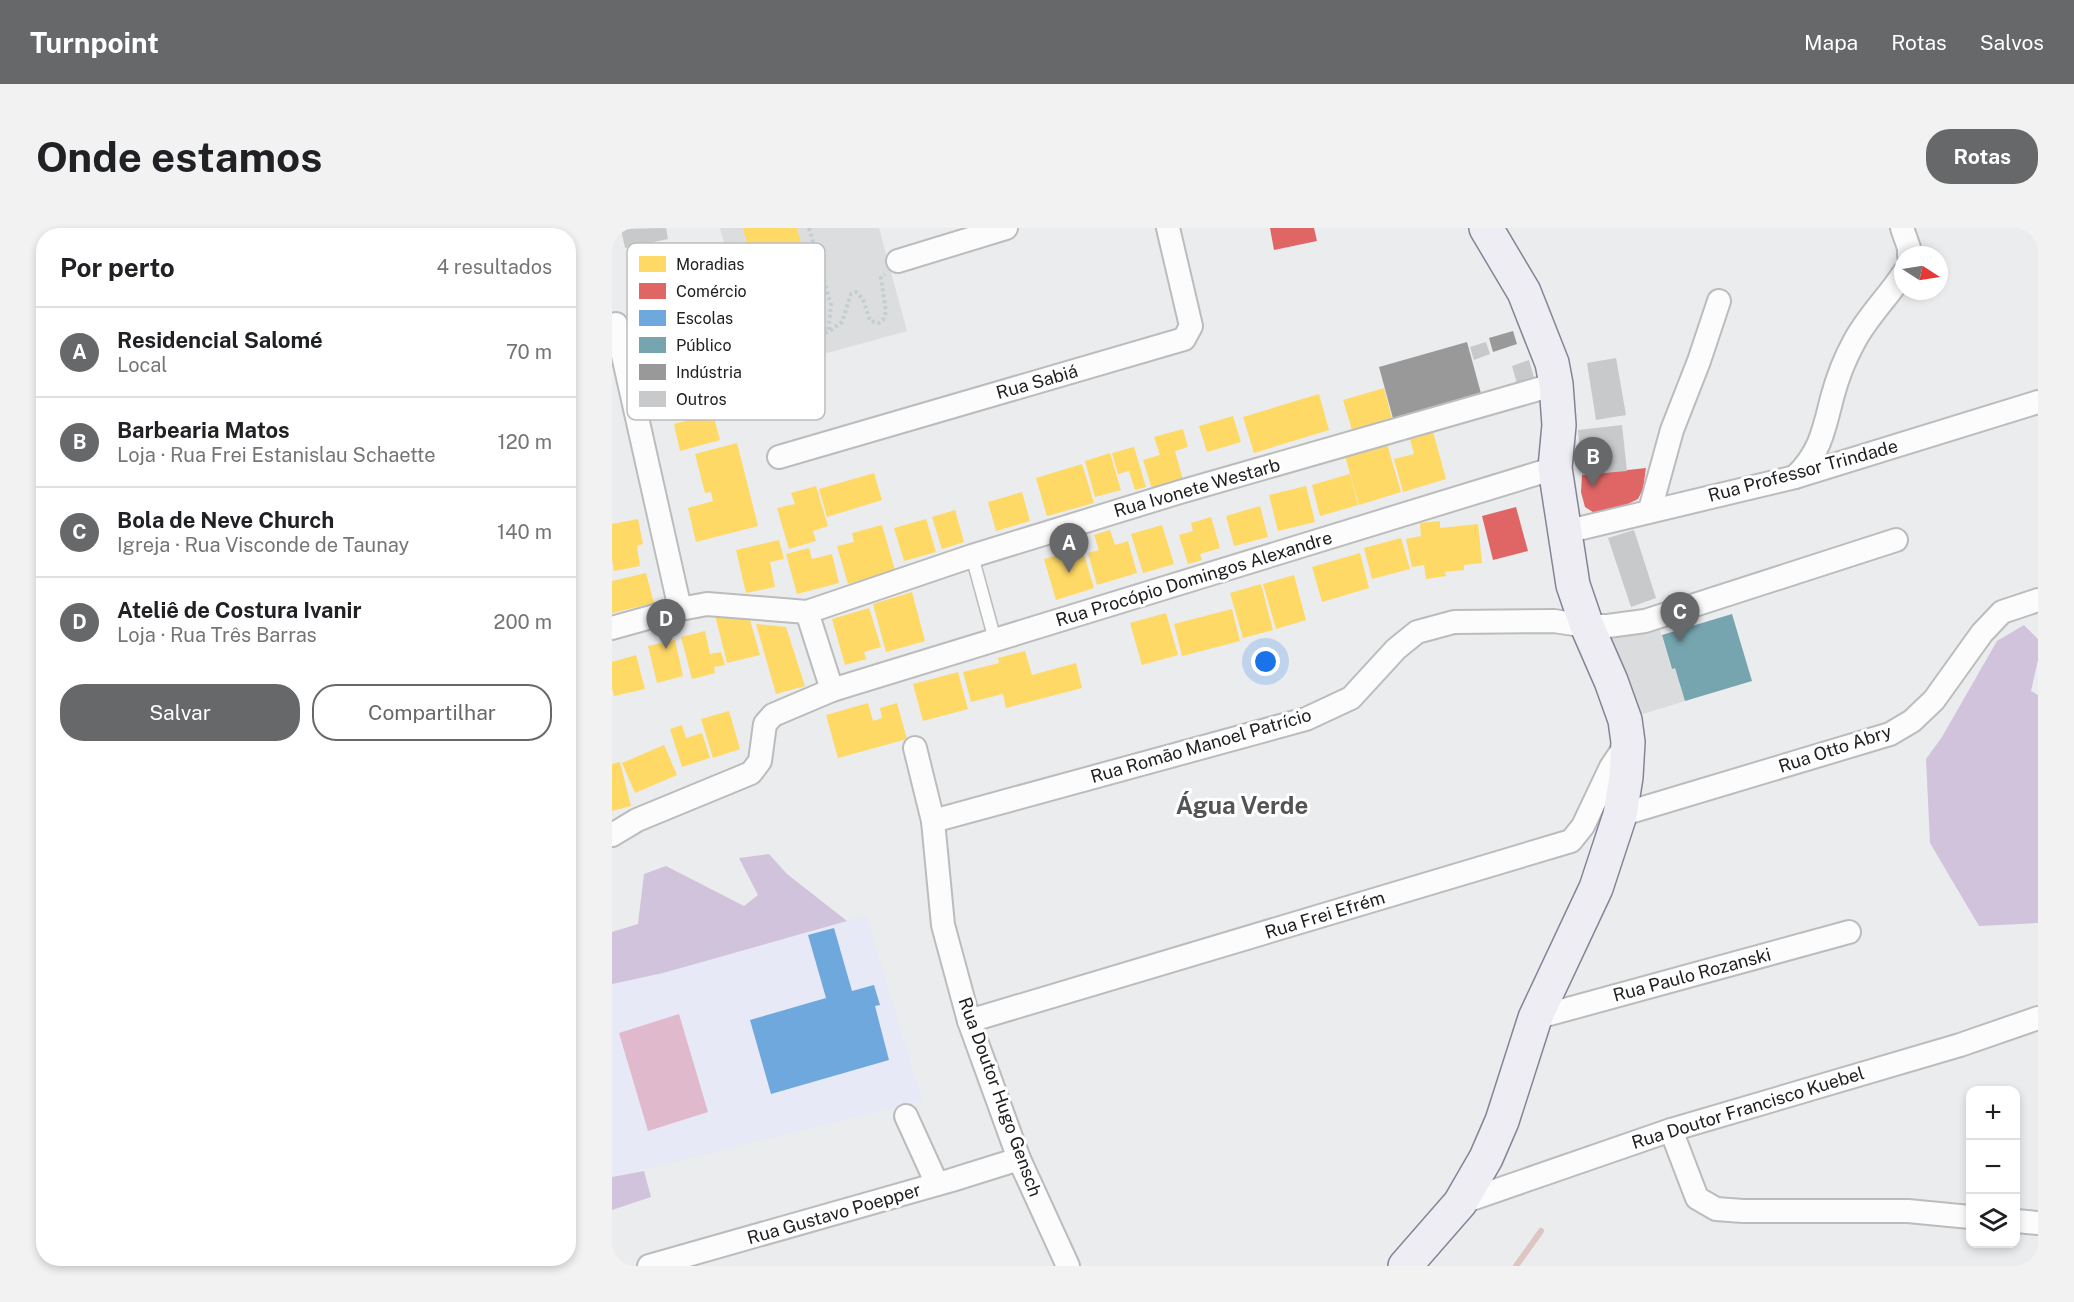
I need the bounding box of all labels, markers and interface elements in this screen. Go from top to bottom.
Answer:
text: Turnpoint [30,26,159,59]
text: Mapa [1804,30,1858,55]
text: Rotas [1891,30,1947,55]
text: Salvos [1980,30,2044,55]
button: Rotas [1926,129,2038,184]
text: Onde estamos [36,132,322,181]
legend [627,243,825,420]
north arrow [1894,246,1948,300]
text: Por perto [60,252,175,283]
text: 4 resultados [436,255,552,279]
text: Moradias [676,255,744,274]
text: Comércio [676,282,747,301]
text: Escolas [676,309,733,328]
text: Residencial Salomé [117,327,323,353]
text: Público [676,336,732,355]
text: A [72,340,87,364]
text: 70 m [506,340,552,364]
text: Local [117,353,167,377]
street label: Rua Sabiá [994,360,1080,403]
text: Indústria [676,363,742,382]
text: Outros [676,390,726,409]
text: Barbearia Matos [117,417,290,443]
text: B [73,430,86,454]
text: 120 m [498,430,552,454]
street label: Rua Professor Trindade [1706,435,1900,506]
pin: B [1574,438,1612,487]
text: Loja · Rua Frei Estanislau Schaette [117,443,436,467]
street label: Rua Ivonete Westarb [1111,454,1282,521]
text: Bola de Neve Church [117,507,334,533]
text: C [72,520,87,544]
text: 140 m [497,520,552,544]
pin: A [1050,524,1088,573]
street label: Rua Procópio Domingos Alexandre [1053,527,1335,631]
text: Igreja · Rua Visconde de Taunay [117,533,409,557]
pin: C [1660,592,1700,642]
text: Ateliê de Costura Ivanir [117,597,362,623]
pin: D [646,600,686,649]
text: D [72,610,87,634]
text: 200 m [494,610,552,634]
text: Loja · Rua Três Barras [117,623,317,647]
your location [1251,647,1280,676]
button: Salvar [60,684,300,741]
button: Compartilhar [312,684,552,741]
street label: Rua Romão Manoel Patrício [1088,704,1314,787]
street label: Rua Otto Abry [1776,720,1894,777]
district label: Água Verde [1176,791,1308,819]
street label: Rua Frei Efrém [1262,886,1387,943]
street label: Rua Paulo Rozanski [1611,943,1773,1006]
street label: Rua Doutor Hugo Gensch [955,994,1046,1199]
street label: Rua Doutor Francisco Kuebel [1629,1062,1867,1153]
map controls [1966,1086,2020,1248]
button: + [1966,1086,2020,1140]
button: − [1966,1140,2020,1194]
street label: Rua Gustavo Poepper [745,1179,923,1248]
button: layers [1966,1194,2020,1248]

